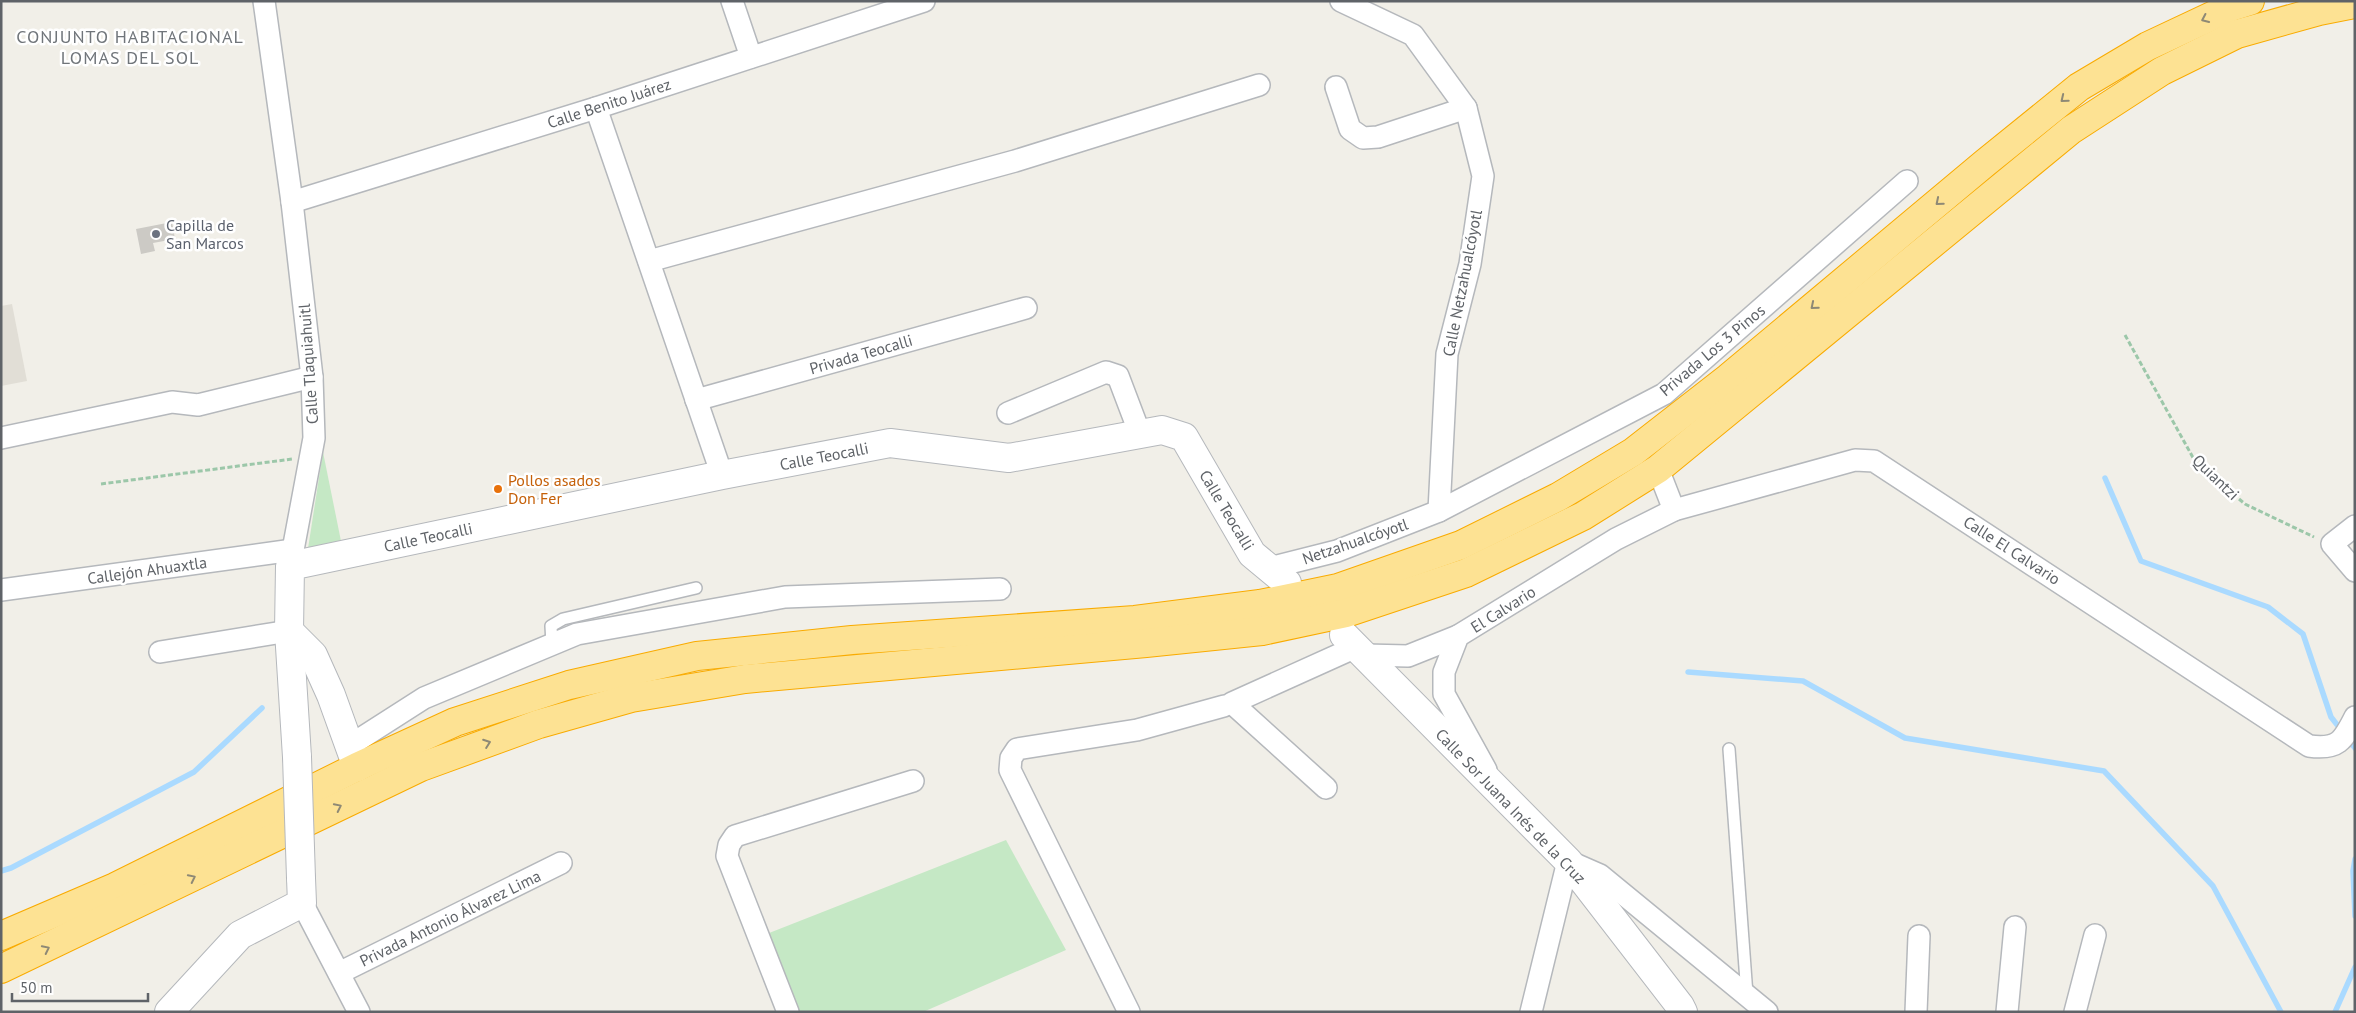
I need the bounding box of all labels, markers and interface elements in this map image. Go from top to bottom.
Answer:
one-way arrow [2201,13,2210,23]
district label: CONJUNTO HABITACIONAL LOMAS DEL SOL [16,25,244,69]
street label: Calle Benito Juárez [545,74,673,132]
one-way arrow [2061,94,2070,102]
one-way arrow [1935,196,1944,205]
street label: Calle Netzahualcóyotl [1438,208,1486,358]
place label: Capilla de San Marcos [166,215,244,253]
marker: Capilla de San Marcos [150,228,162,240]
street label: Privada Los 3 Pinos [1655,300,1769,400]
one-way arrow [1811,301,1820,309]
street label: Calle Tlaquiahuitl [294,303,322,425]
street label: Privada Teocalli [807,330,915,378]
street label: Calle Teocalli [778,438,870,474]
street label: Quiantzi [2188,450,2244,504]
street label: Calle Teocalli [1195,466,1259,554]
place label: Pollos asados Don Fer [508,470,601,508]
marker: Pollos asados Don Fer [492,483,504,495]
street label: Calle El Calvario [1960,511,2064,589]
street label: Netzahualcóyotl [1299,513,1411,568]
street label: Calle Teocalli [382,518,474,556]
street label: Callejón Ahuaxtla [86,552,208,588]
street label: El Calvario [1467,581,1539,637]
street label: Calle Sor Juana Inés de la Cruz [1432,724,1590,888]
one-way arrow [482,739,491,749]
one-way arrow [333,803,342,813]
street label: Privada Antonio Álvarez Lima [356,865,544,971]
one-way arrow [187,874,196,884]
one-way arrow [40,945,49,955]
scale bar [12,970,149,1002]
text: 50 m [20,978,53,997]

